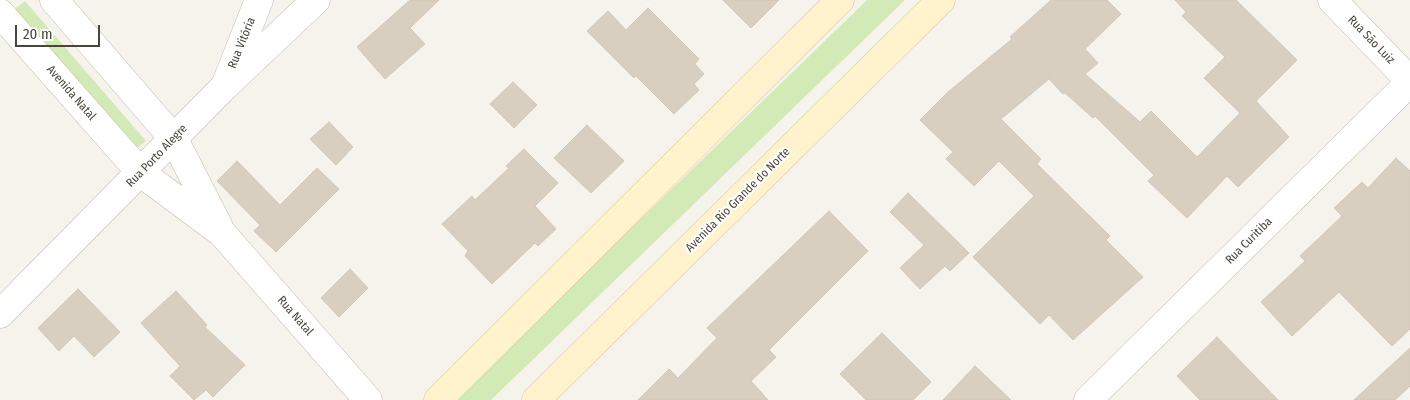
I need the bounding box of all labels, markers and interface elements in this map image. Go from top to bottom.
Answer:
street label: Rua São Luiz [1344,13,1398,67]
scale bar [18,15,102,47]
street label: Rua Vitória [225,15,259,71]
text: 20 m [23,25,53,43]
street label: Avenida Natal [43,63,99,123]
street label: Rua Porto Alegre [123,122,191,190]
street label: Avenida Rio Grande do Norte [683,145,793,255]
street label: Rua Curitiba [1223,215,1275,267]
street label: Rua Natal [274,293,316,339]

